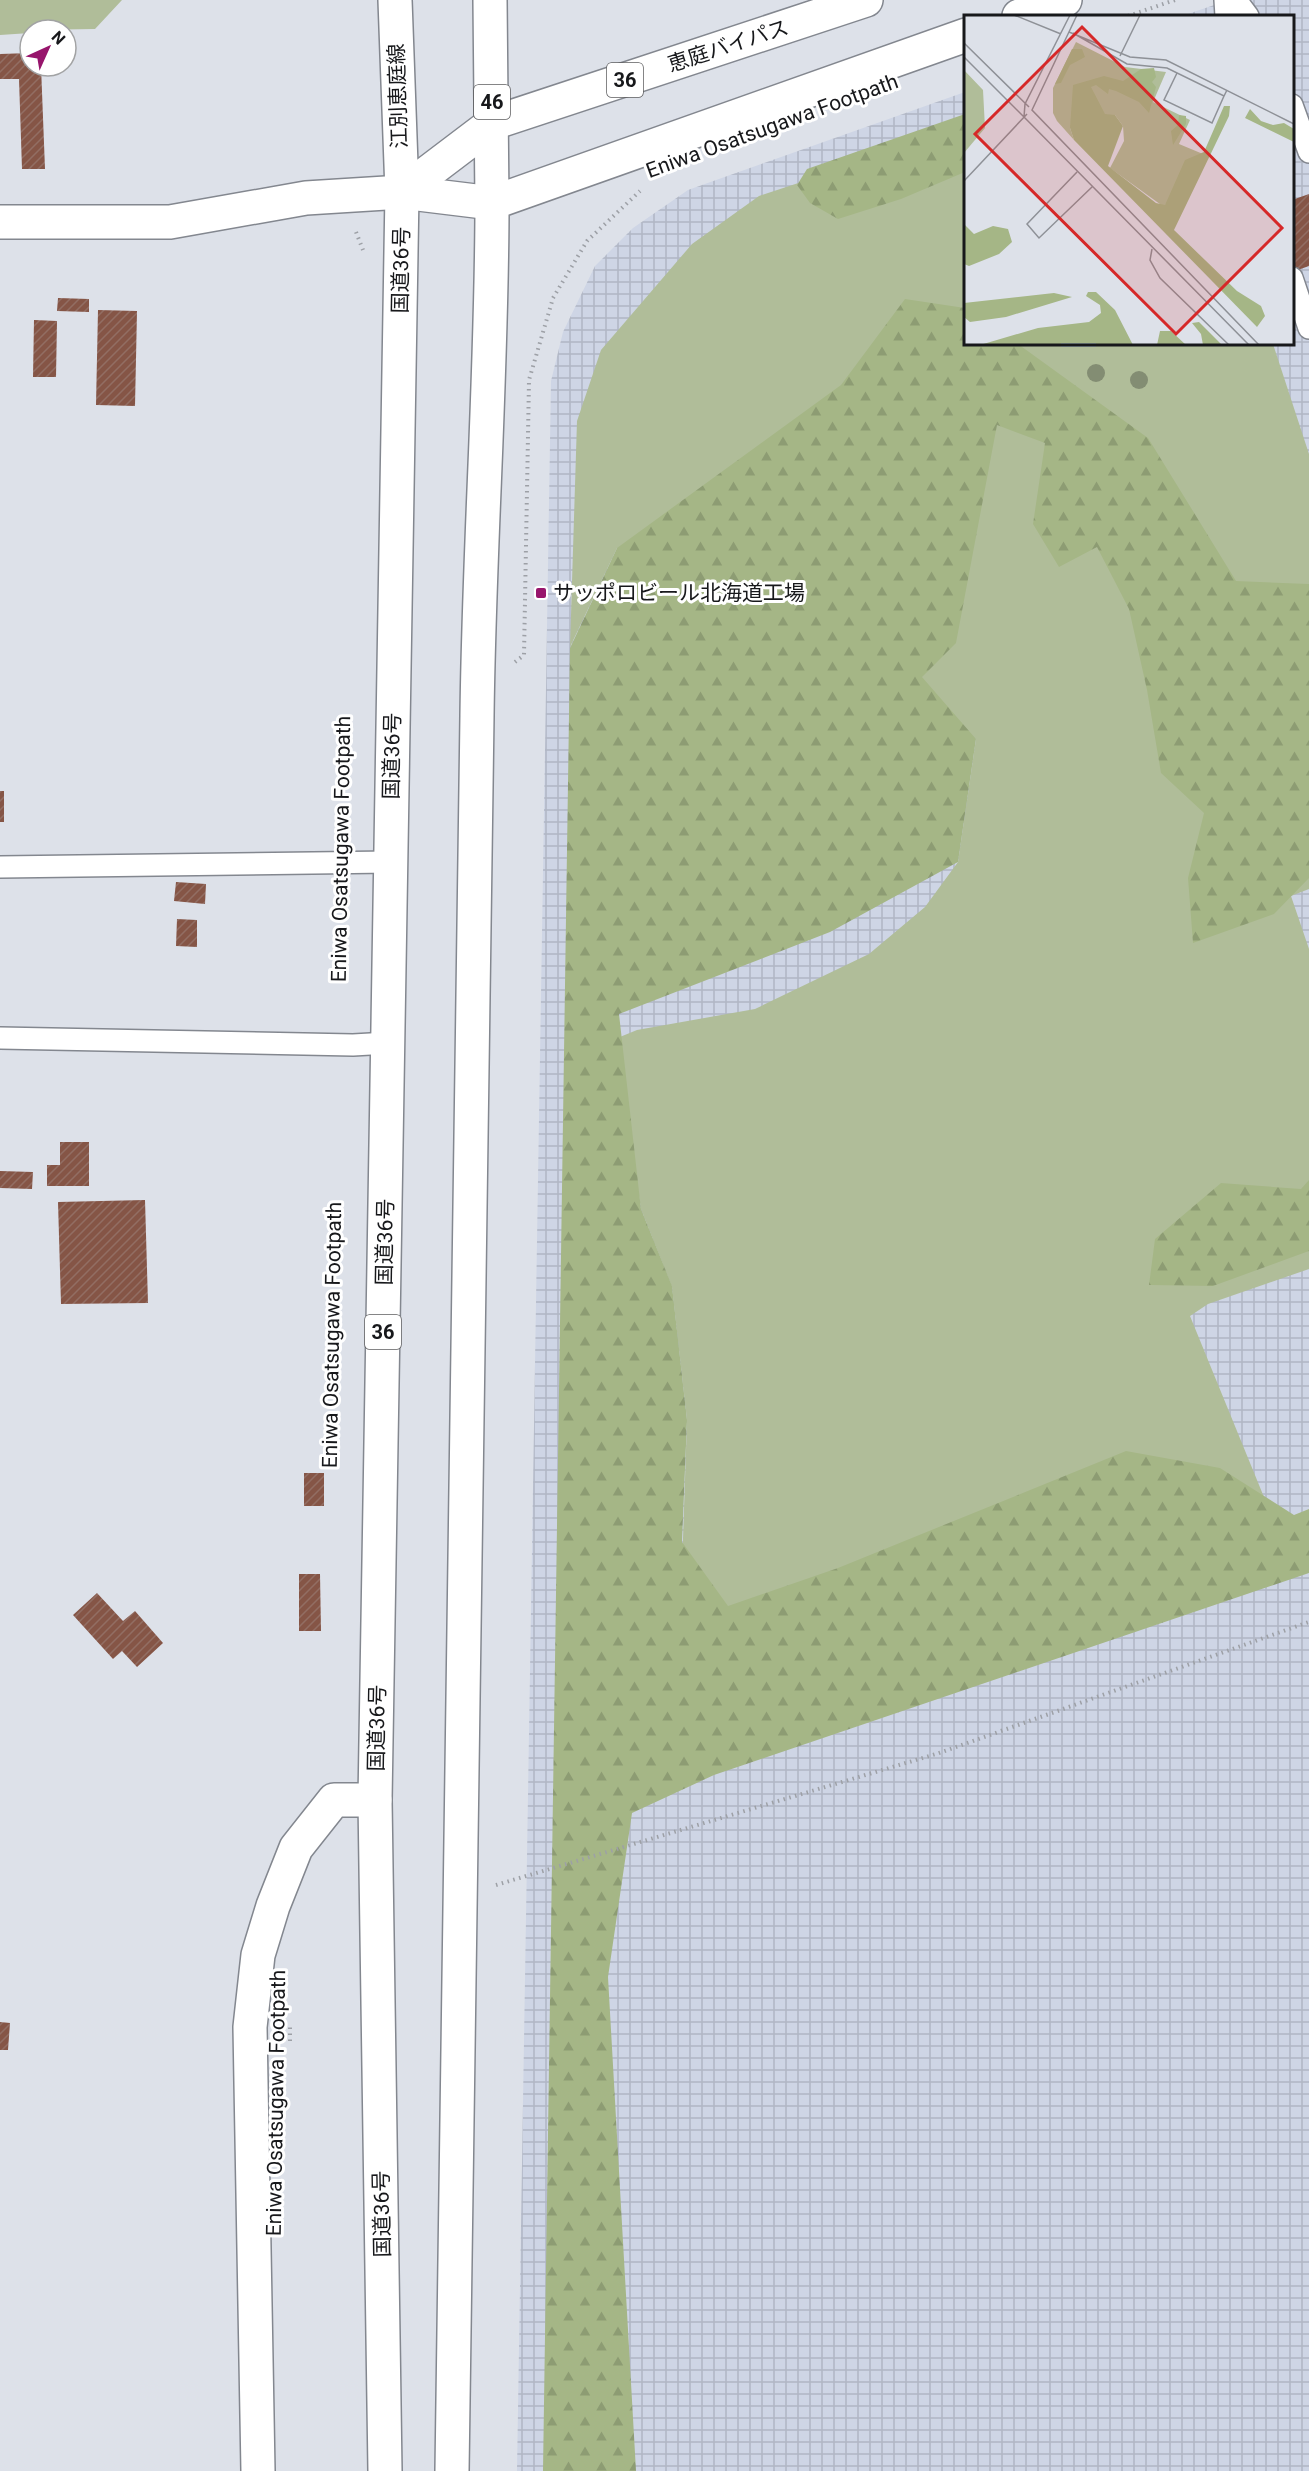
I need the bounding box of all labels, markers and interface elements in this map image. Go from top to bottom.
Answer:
street label: 恵庭バイパス [665,15,791,77]
inset map [964,15,1294,345]
north arrow [18,18,78,78]
text: N [48,27,69,48]
street label: 江別恵庭線 [384,43,412,149]
road number: 36 [607,63,643,97]
street label: Eniwa Osatsugawa Footpath [643,69,901,183]
road number: 46 [474,85,510,119]
street label: 国道36号 [388,226,414,314]
place label: サッポロビール北海道工場 [553,581,805,605]
marker: サッポロビール北海道工場 [534,586,548,600]
street label: 国道36号 [379,712,405,800]
street label: Eniwa Osatsugawa Footpath [327,716,355,982]
street label: 国道36号 [372,1198,398,1286]
street label: Eniwa Osatsugawa Footpath [318,1202,346,1468]
road number: 36 [365,1315,401,1349]
street label: 国道36号 [364,1684,390,1772]
street label: Eniwa Osatsugawa Footpath [262,1970,290,2236]
street label: 国道36号 [369,2170,395,2258]

